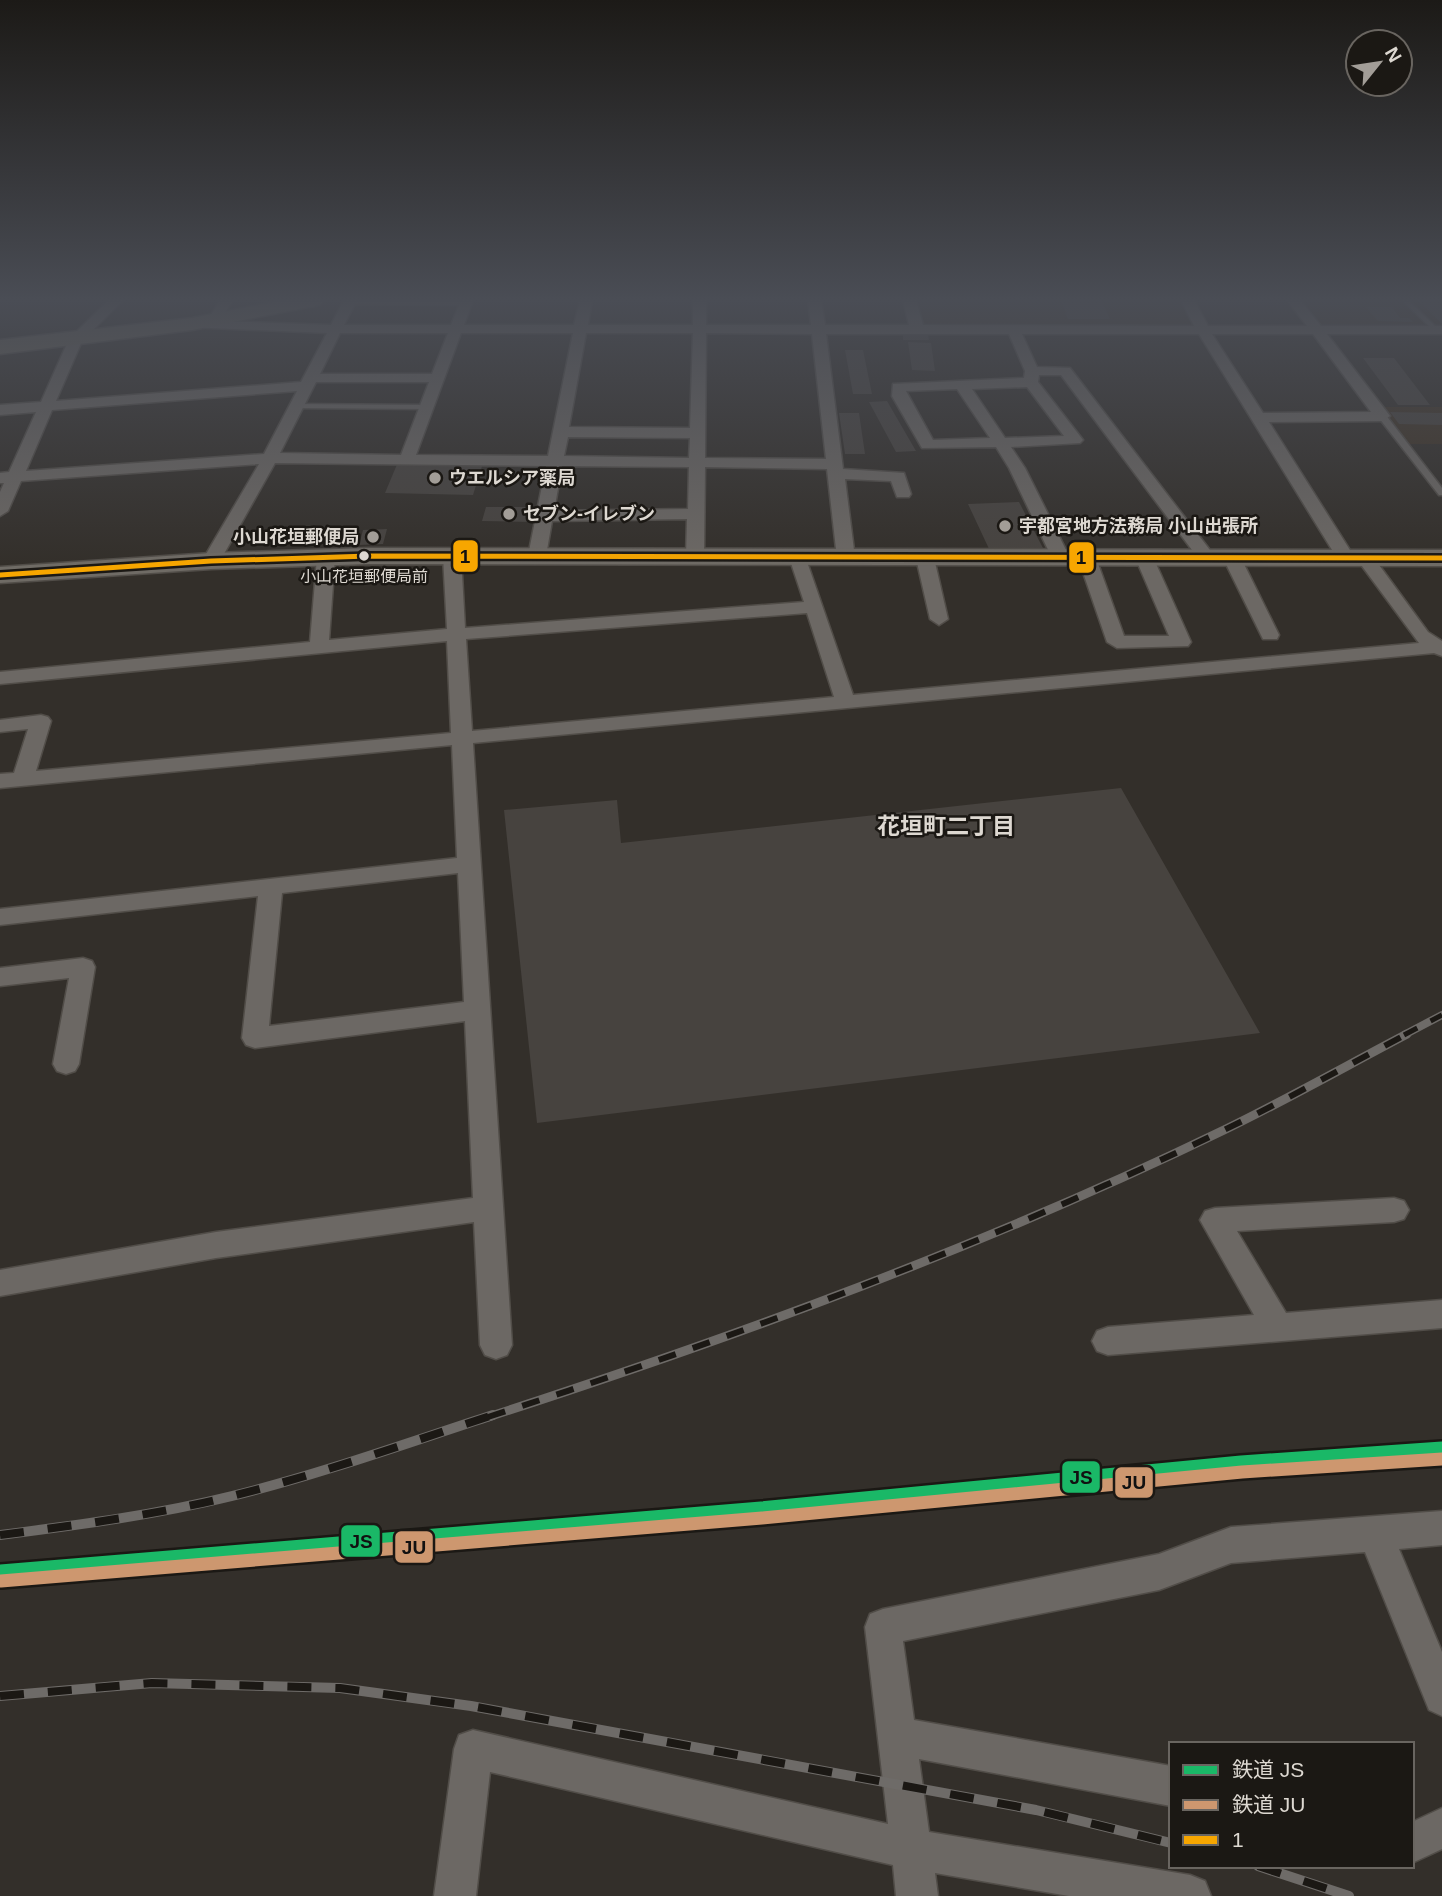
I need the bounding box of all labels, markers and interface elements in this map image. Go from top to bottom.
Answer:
north arrow [1344,28,1414,98]
text: N [1381,44,1406,66]
place label: ウエルシア薬局 [449,468,575,488]
marker: ウエルシア薬局 [427,470,443,486]
place label: セブン-イレブン [523,504,655,524]
marker: セブン-イレブン [501,506,517,522]
place label: 宇都宮地方法務局 小山出張所 [1019,516,1258,536]
marker: 宇都宮地方法務局 小山出張所 [997,518,1013,534]
place label: 小山花垣郵便局 [233,527,359,547]
marker: 小山花垣郵便局 [365,529,381,545]
line badge: 1 [452,539,479,573]
line badge: 1 [1068,541,1095,574]
text: 1 [460,546,471,567]
text: 1 [1076,547,1087,568]
marker: 小山花垣郵便局前 [357,549,371,563]
place label: 小山花垣郵便局前 [300,568,428,585]
district label: 花垣町二丁目 [877,813,1015,839]
line badge: JS [1061,1460,1101,1494]
line badge: JU [1114,1466,1154,1499]
text: JS [1069,1467,1093,1488]
text: JU [1122,1472,1146,1493]
line badge: JS [340,1524,381,1558]
line badge: JU [394,1530,434,1564]
text: JS [349,1531,373,1552]
text: JU [402,1537,426,1558]
legend [1169,1742,1414,1868]
text: 鉄道 JS [1232,1758,1304,1781]
text: 鉄道 JU [1232,1793,1306,1816]
text: 1 [1232,1828,1244,1851]

